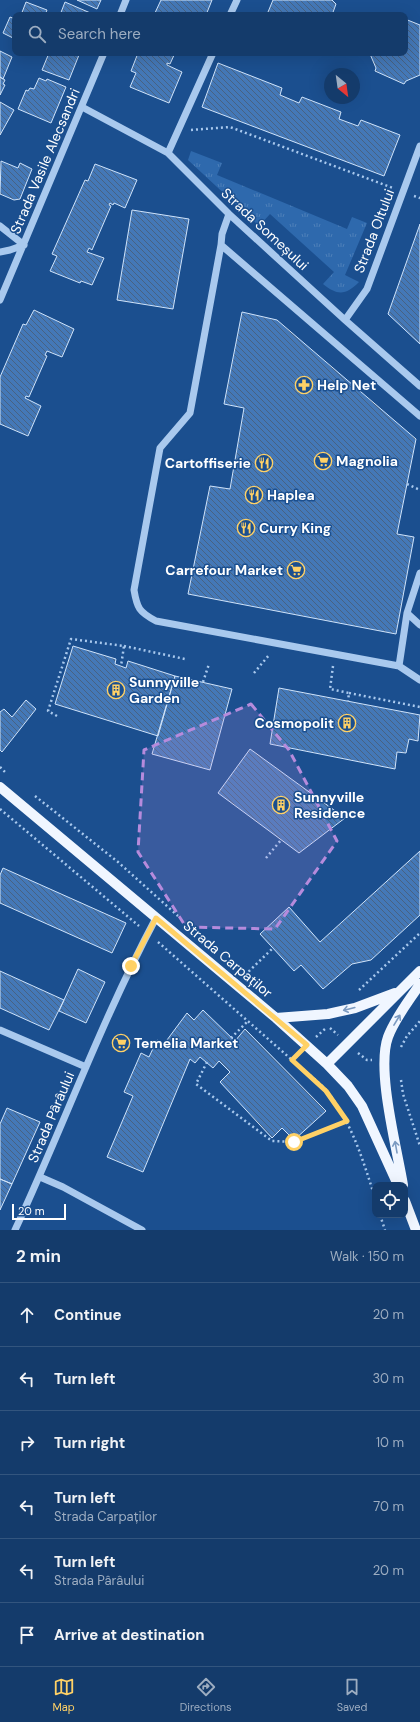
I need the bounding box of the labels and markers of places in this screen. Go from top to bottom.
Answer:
pharmacy icon: Help Net [294,375,314,395]
place label: Help Net [317,376,376,394]
supermarket icon: Magnolia [313,451,333,471]
place label: Magnolia [336,452,398,470]
restaurant icon: Cartoffiserie [254,453,274,473]
place label: Cartoffiserie [165,454,251,472]
restaurant icon: Haplea [244,485,264,505]
place label: Haplea [267,486,315,504]
restaurant icon: Curry King [236,518,256,538]
place label: Curry King [259,519,331,537]
supermarket icon: Carrefour Market [286,560,306,580]
place label: Carrefour Market [165,561,283,579]
place label: Sunnyville Garden [129,673,199,707]
building icon: Sunnyville Garden [106,680,126,700]
building icon: Cosmopolit [337,713,357,733]
place label: Cosmopolit [255,714,334,732]
place label: Sunnyville Residence [294,788,365,822]
building icon: Sunnyville Residence [271,795,291,815]
supermarket icon: Temelia Market [111,1033,131,1053]
place label: Temelia Market [134,1034,238,1052]

